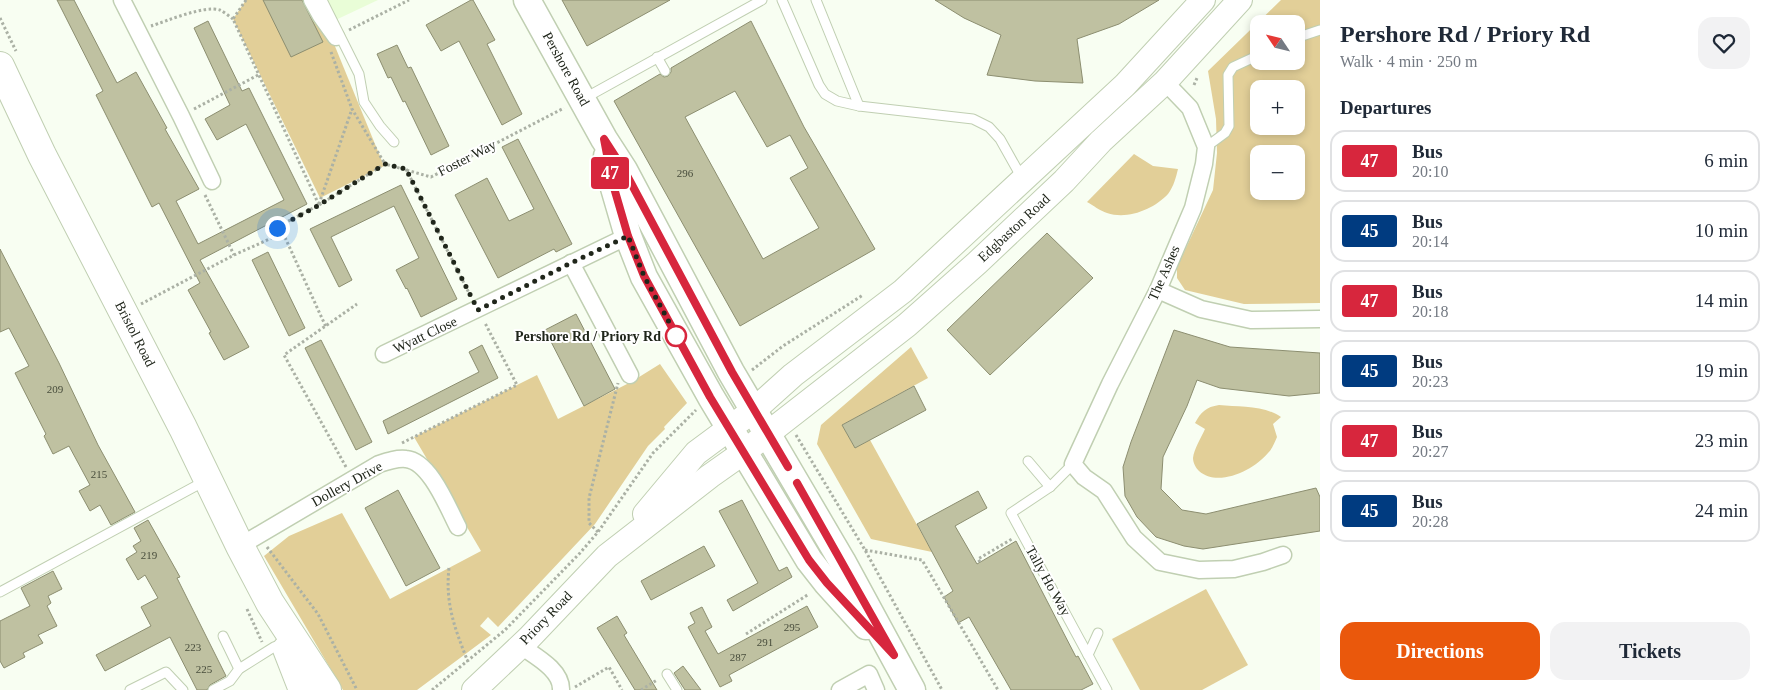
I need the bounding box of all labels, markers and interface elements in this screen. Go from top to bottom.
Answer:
north arrow [1250,15,1305,70]
map controls [1250,15,1305,200]
button: heart [1698,17,1750,69]
text: Pershore Rd / Priory Rd [1340,21,1590,47]
street label: Pershore Road [540,29,592,109]
text: Walk · 4 min · 250 m [1340,53,1477,70]
button: + [1250,80,1305,135]
text: Departures [1340,97,1431,118]
street label: Foster Way [435,137,499,179]
text: Bus [1412,141,1443,162]
button: − [1250,145,1305,200]
text: 6 min [1704,150,1748,171]
text: 47 [1361,151,1379,171]
line badge: 47 [588,157,632,189]
text: 47 [601,163,619,183]
text: 20:10 [1412,163,1448,180]
house number: 296 [677,167,694,179]
street label: Edgbaston Road [975,191,1053,265]
text: Bus [1412,211,1443,232]
your location [265,216,290,241]
text: 10 min [1695,220,1748,241]
text: 45 [1361,221,1379,241]
text: 20:14 [1412,233,1448,250]
street label: The Ashes [1145,243,1183,303]
text: Bus [1412,281,1443,302]
text: 14 min [1695,290,1748,311]
text: 47 [1361,291,1379,311]
street label: Bristol Road [112,299,158,369]
text: 20:18 [1412,303,1448,320]
street label: Wyatt Close [391,314,459,356]
marker: Pershore Rd / Priory Rd [665,325,687,347]
place label: Pershore Rd / Priory Rd [515,329,661,344]
text: Bus [1412,351,1443,372]
text: 19 min [1695,360,1748,381]
text: 45 [1361,361,1379,381]
text: 20:23 [1412,373,1448,390]
house number: 209 [47,383,64,395]
text: Bus [1412,421,1443,442]
text: 23 min [1695,430,1748,451]
text: 47 [1361,431,1379,451]
text: 20:27 [1412,443,1448,460]
street label: Dollery Drive [309,458,385,510]
house number: 215 [91,468,108,480]
text: Bus [1412,491,1443,512]
text: 24 min [1695,500,1748,521]
text: 45 [1361,501,1379,521]
text: 20:28 [1412,513,1448,530]
street label: Tally Ho Way [1023,543,1073,619]
house number: 219 [141,549,158,561]
street label: Priory Road [517,588,575,648]
house number: 295 [784,621,801,633]
button: Directions [1340,622,1540,680]
button: Tickets [1550,622,1750,680]
house number: 291 [757,636,773,648]
house number: 223 [185,641,202,653]
house number: 287 [730,651,747,663]
house number: 225 [196,663,213,675]

